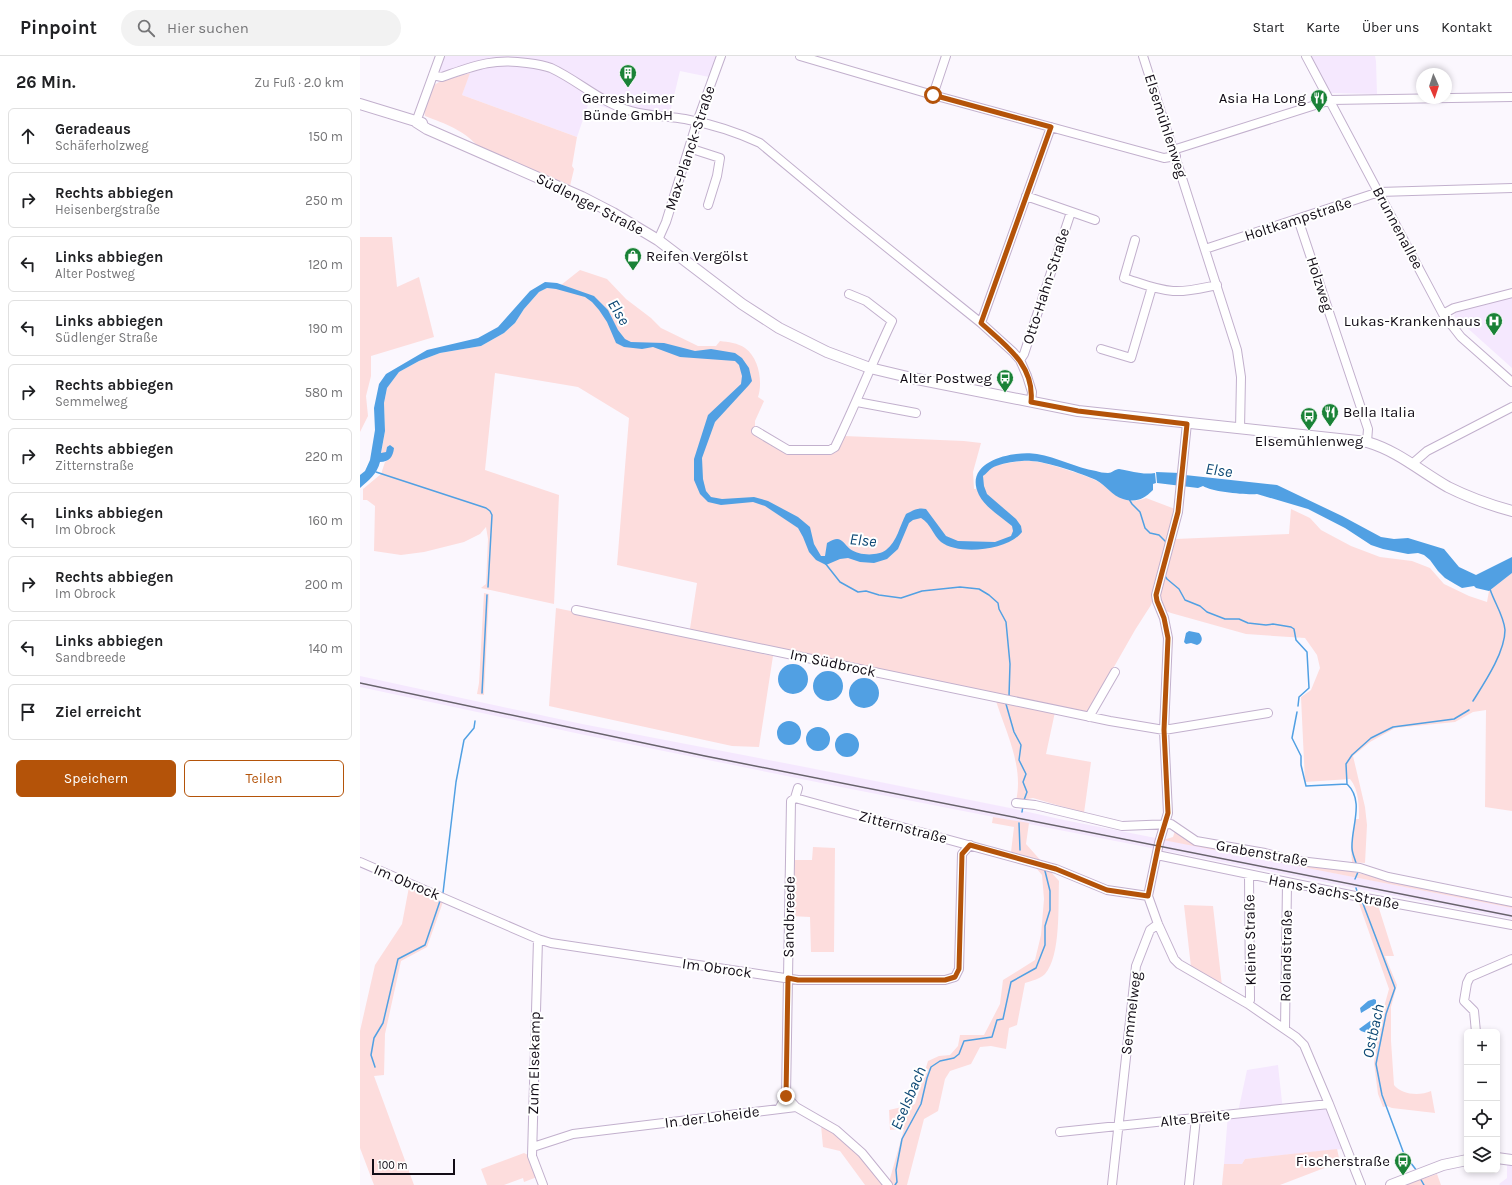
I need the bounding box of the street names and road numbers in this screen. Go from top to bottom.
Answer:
street label: Elsemühlenweg [1141,72,1191,181]
street label: Max-Planck-Straße [661,83,719,213]
street label: Südlenger Straße [533,169,647,239]
street label: Brunnenallee [1369,184,1427,272]
street label: Holtkampstraße [1242,193,1354,245]
street label: Otto-Hahn-Straße [1019,226,1073,346]
street label: Holzweg [1303,254,1337,314]
street label: Im Südbrock [788,645,878,681]
street label: Zitternstraße [857,807,949,847]
street label: Grabenstraße [1215,836,1309,870]
street label: Im Obrock [371,860,443,904]
street label: Hans-Sachs-Straße [1267,870,1401,914]
street label: Sandbreede [779,876,799,958]
street label: Kleine Straße [1240,894,1260,986]
street label: Rolandstraße [1276,910,1296,1002]
street label: Im Obrock [681,954,753,982]
street label: Semmelweg [1117,970,1145,1056]
street label: Zum Elsekamp [524,1011,544,1115]
street label: In der Loheide [664,1102,760,1132]
street label: Alte Breite [1159,1105,1231,1131]

